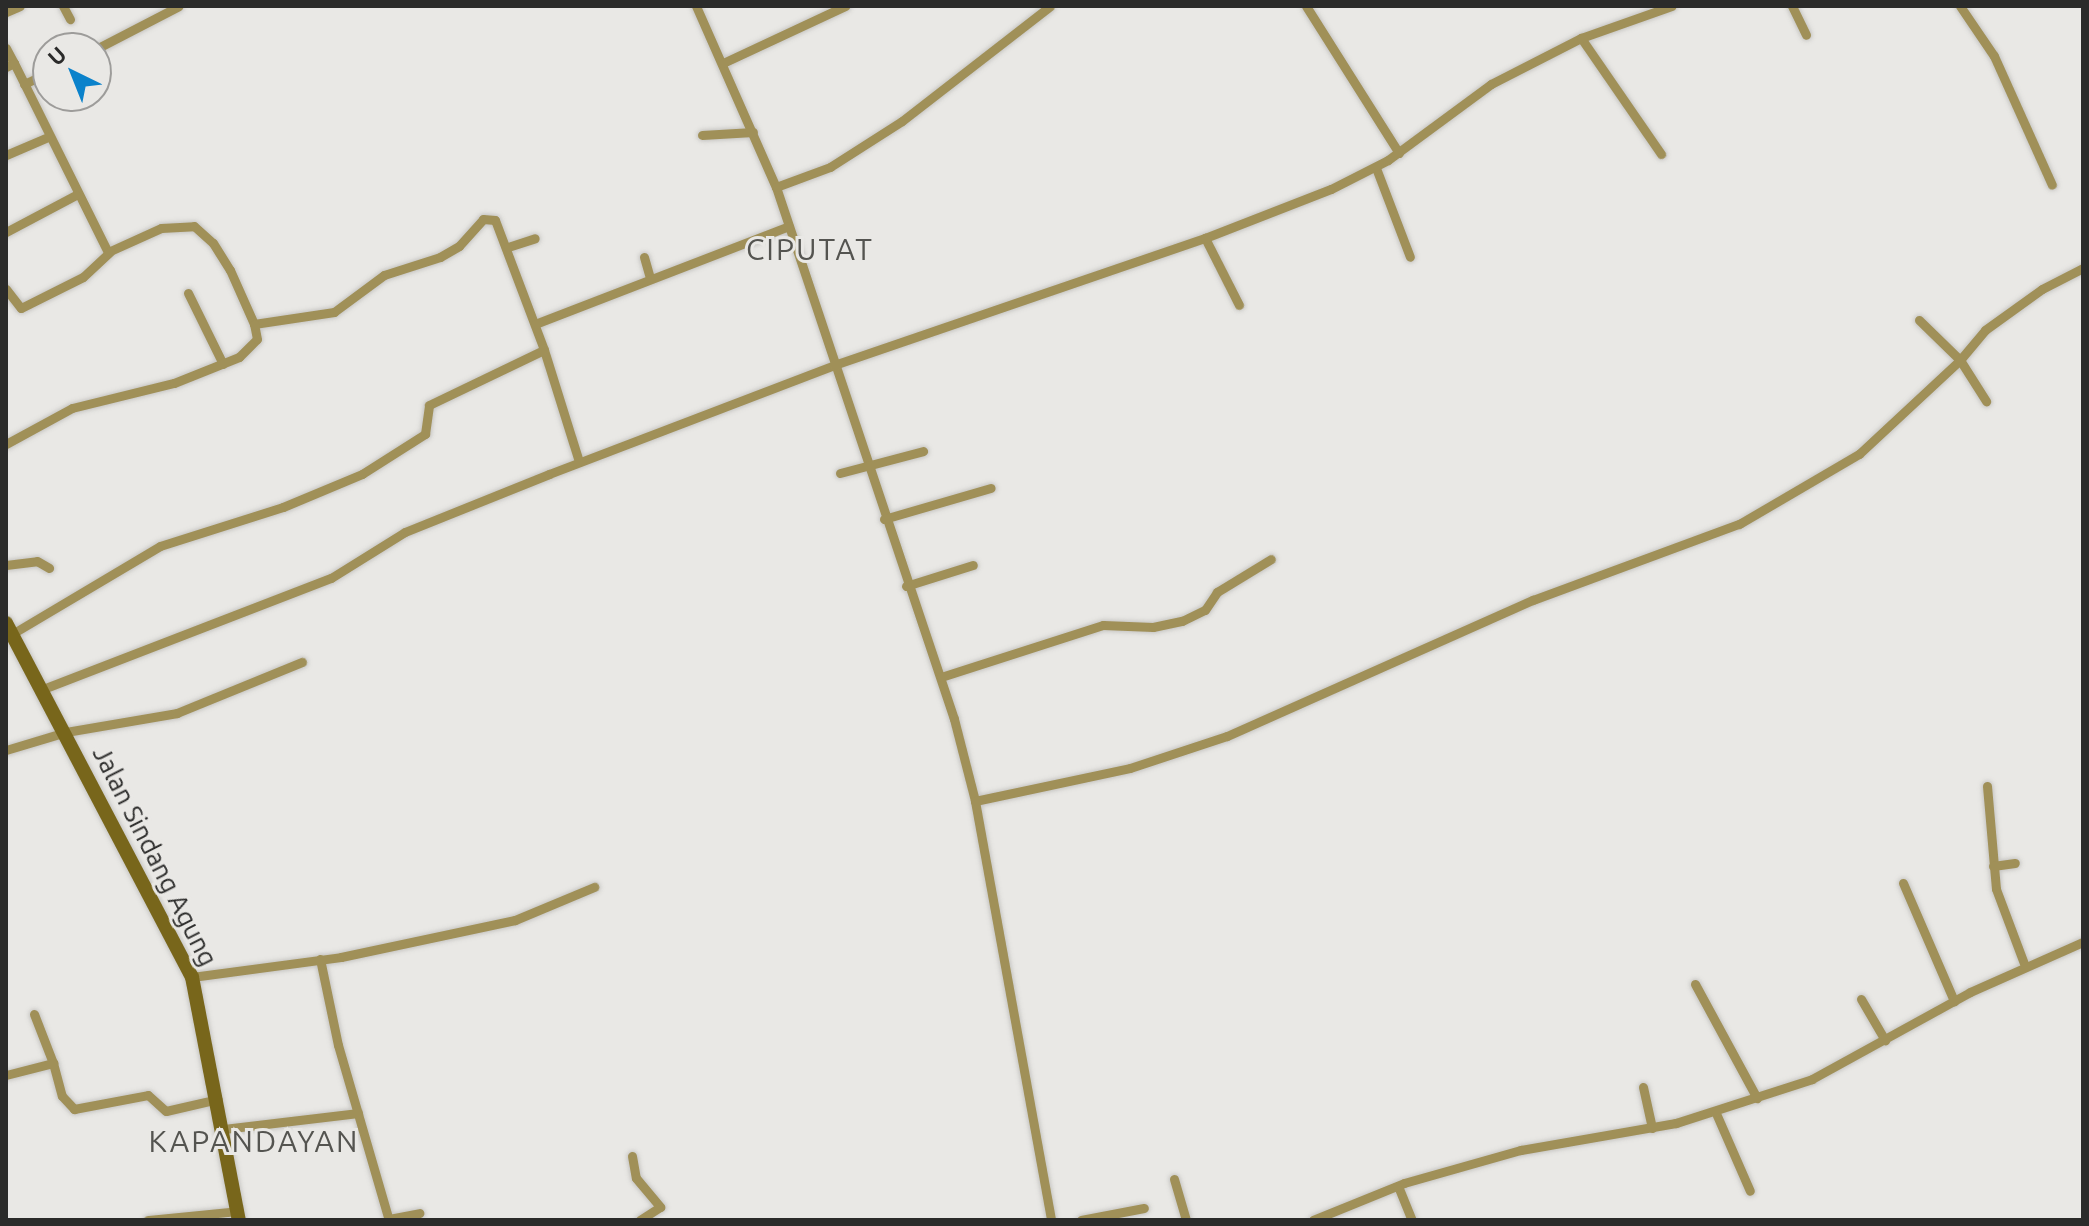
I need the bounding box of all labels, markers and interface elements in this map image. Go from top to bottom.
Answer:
north arrow [32,32,112,112]
text: U [42,41,71,70]
district label: CIPUTAT [746,231,874,267]
street label: Jalan Sindang Agung [86,741,224,971]
district label: KAPANDAYAN [149,1123,359,1159]

